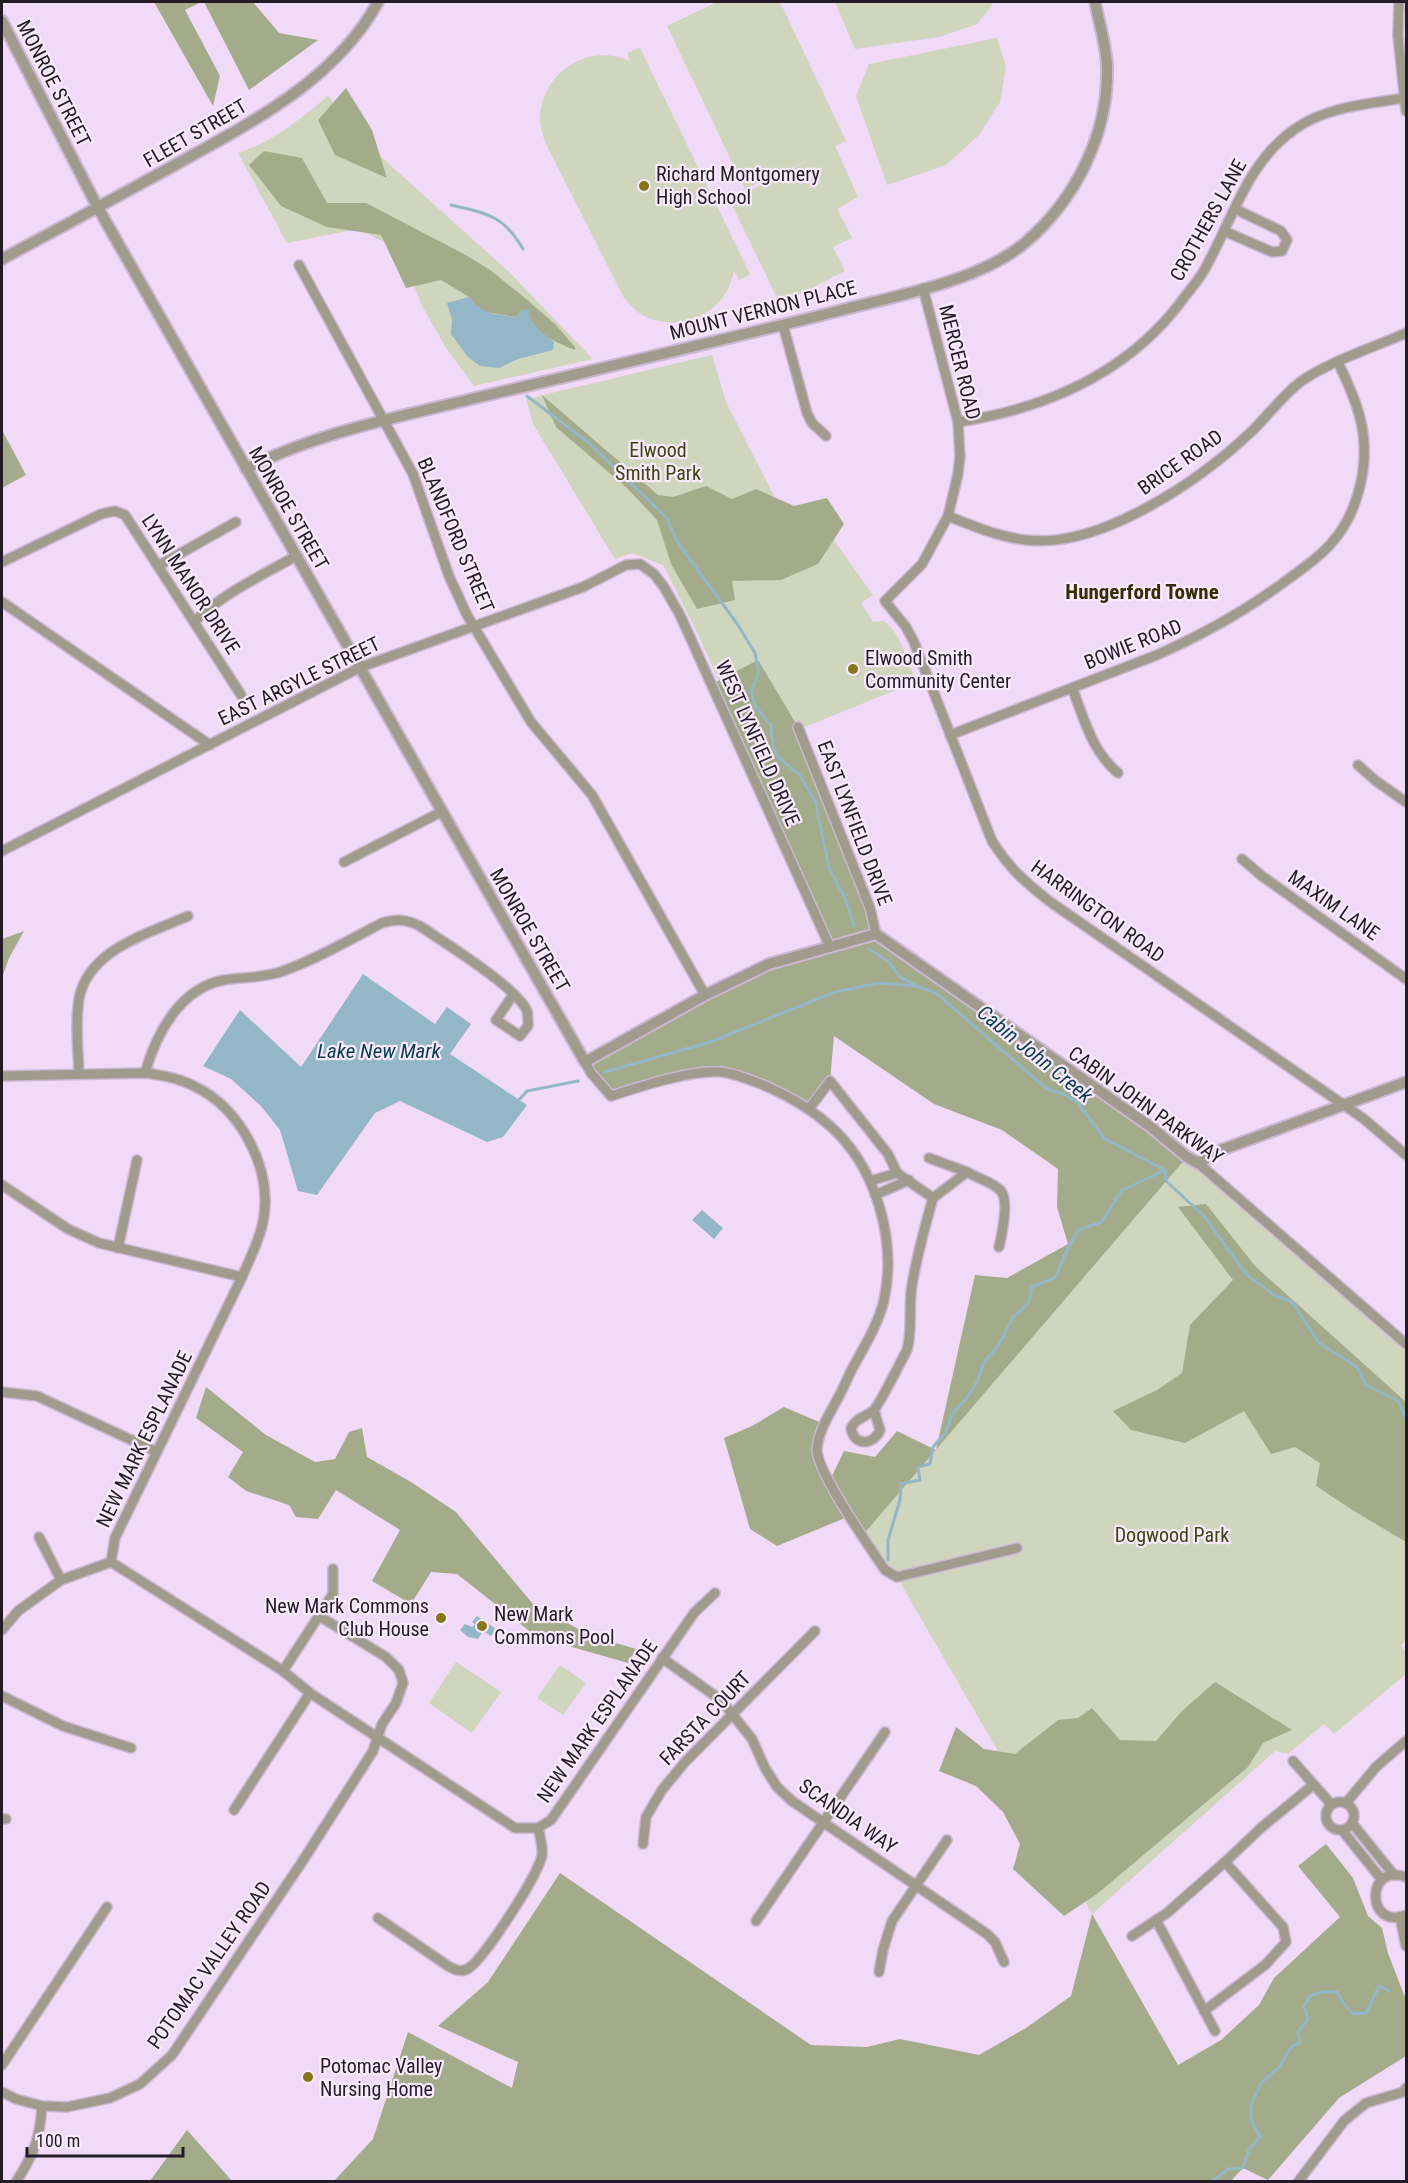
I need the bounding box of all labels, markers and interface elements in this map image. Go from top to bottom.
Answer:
street label: MONROE STREET [12,16,96,150]
street label: FLEET STREET [139,94,251,172]
street label: CROTHERS LANE [1165,155,1251,285]
place label: Richard Montgomery High School [656,162,820,209]
marker: Richard Montgomery High School [637,179,651,193]
street label: MOUNT VERNON PLACE [667,275,859,345]
street label: MERCER ROAD [934,302,986,422]
street label: BRICE ROAD [1133,424,1227,500]
park label: Elwood Smith Park [615,438,701,485]
street label: MONROE STREET [244,442,334,574]
street label: BLANDFORD STREET [413,454,499,616]
street label: LYNN MANOR DRIVE [137,510,245,658]
district label: Hungerford Towne [1065,580,1219,604]
street label: BOWIE ROAD [1081,614,1185,674]
street label: EAST ARGYLE STREET [214,631,384,731]
place label: Elwood Smith Community Center [865,646,1011,693]
street label: WEST LYNFIELD DRIVE [711,657,805,829]
marker: Elwood Smith Community Center [846,662,860,676]
street label: EAST LYNFIELD DRIVE [812,737,898,909]
street label: HARRINGTON ROAD [1027,855,1169,967]
street label: MONROE STREET [485,864,575,996]
street label: MAXIM LANE [1284,865,1384,945]
water label: Cabin John Creek [973,1000,1098,1108]
water label: Lake New Mark [317,1039,442,1063]
street label: CABIN JOHN PARKWAY [1064,1041,1229,1170]
street label: NEW MARK ESPLANADE [91,1347,197,1531]
park label: Dogwood Park [1115,1523,1229,1547]
place label: New Mark Commons Club House [265,1594,429,1641]
place label: New Mark Commons Pool [494,1602,615,1649]
marker: New Mark Commons Club House [434,1611,448,1625]
marker: New Mark Commons Pool [475,1619,489,1633]
street label: NEW MARK ESPLANADE [532,1635,662,1807]
street label: FARSTA COURT [654,1666,756,1770]
street label: SCANDIA WAY [794,1773,902,1859]
street label: POTOMAC VALLEY ROAD [142,1877,276,2053]
place label: Potomac Valley Nursing Home [320,2054,442,2101]
marker: Potomac Valley Nursing Home [301,2070,315,2084]
scale bar [27,2120,183,2158]
text: 100 m [36,2130,80,2151]

